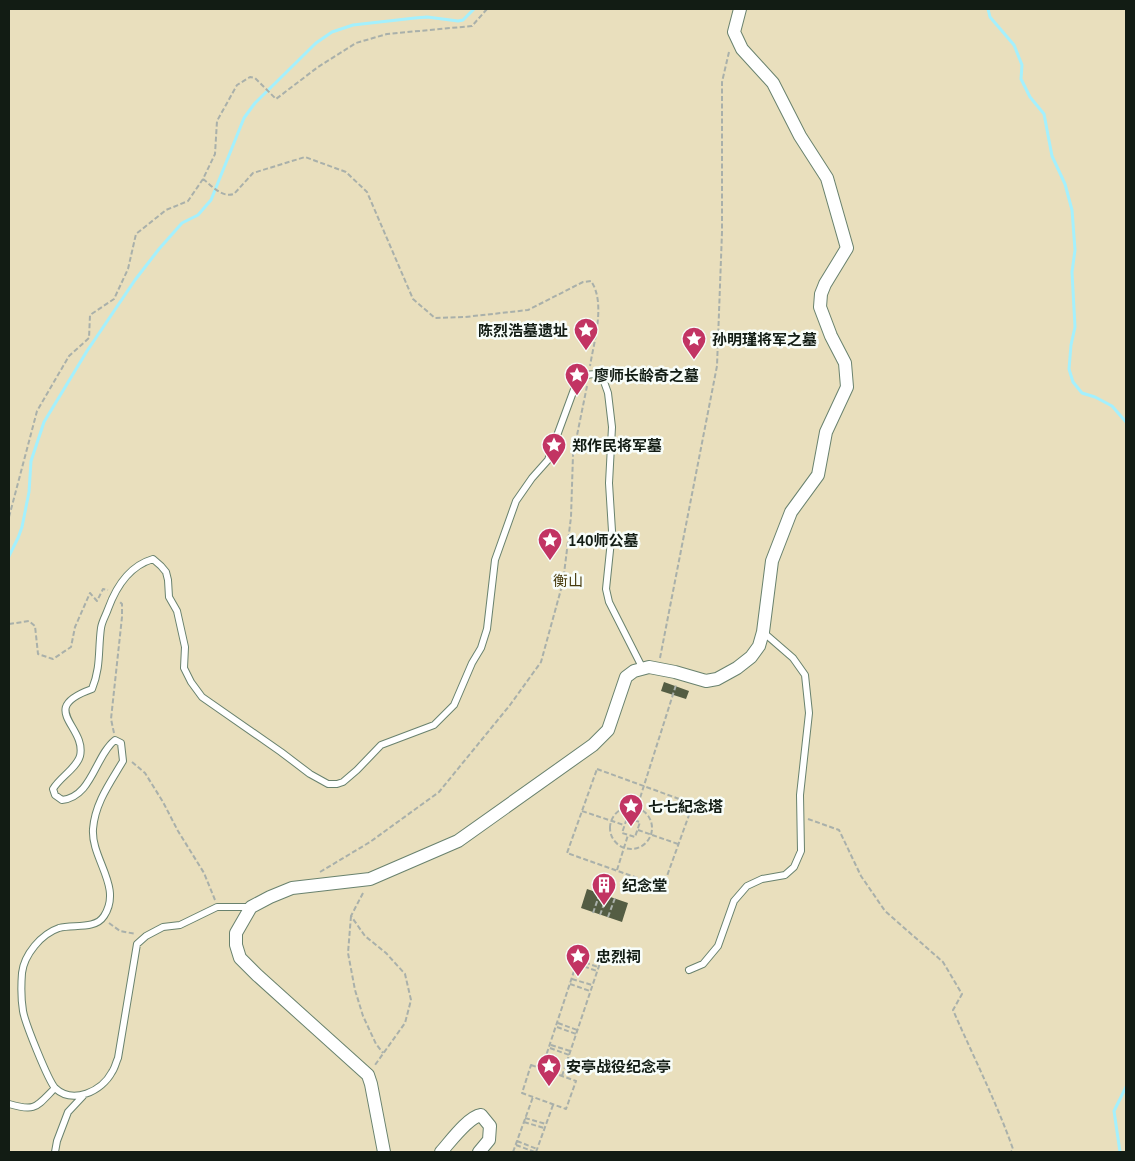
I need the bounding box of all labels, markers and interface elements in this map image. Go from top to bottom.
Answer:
place icon: 陈烈浩墓遗址 [573,317,599,351]
place label: 陈烈浩墓遗址 [478,321,568,340]
place icon: 孙明瑾将军之墓 [681,326,707,360]
place label: 孙明瑾将军之墓 [712,330,817,349]
place icon: 廖师长龄奇之墓 [564,362,590,396]
place label: 廖师长龄奇之墓 [594,366,699,385]
place icon: 郑作民将军墓 [541,432,567,466]
place label: 郑作民将军墓 [572,436,662,455]
place icon: 140师公墓 [537,527,563,561]
place label: 140师公墓 [568,531,639,550]
park label: 衡山 [553,571,583,590]
place icon: 七七紀念塔 [618,793,644,827]
place label: 七七紀念塔 [648,797,723,816]
building icon: 纪念堂 [591,872,617,906]
place label: 纪念堂 [622,876,667,895]
place icon: 忠烈祠 [565,943,591,977]
place label: 忠烈祠 [596,947,641,966]
place icon: 安亭战役纪念亭 [536,1053,562,1087]
place label: 安亭战役纪念亭 [566,1057,671,1076]

